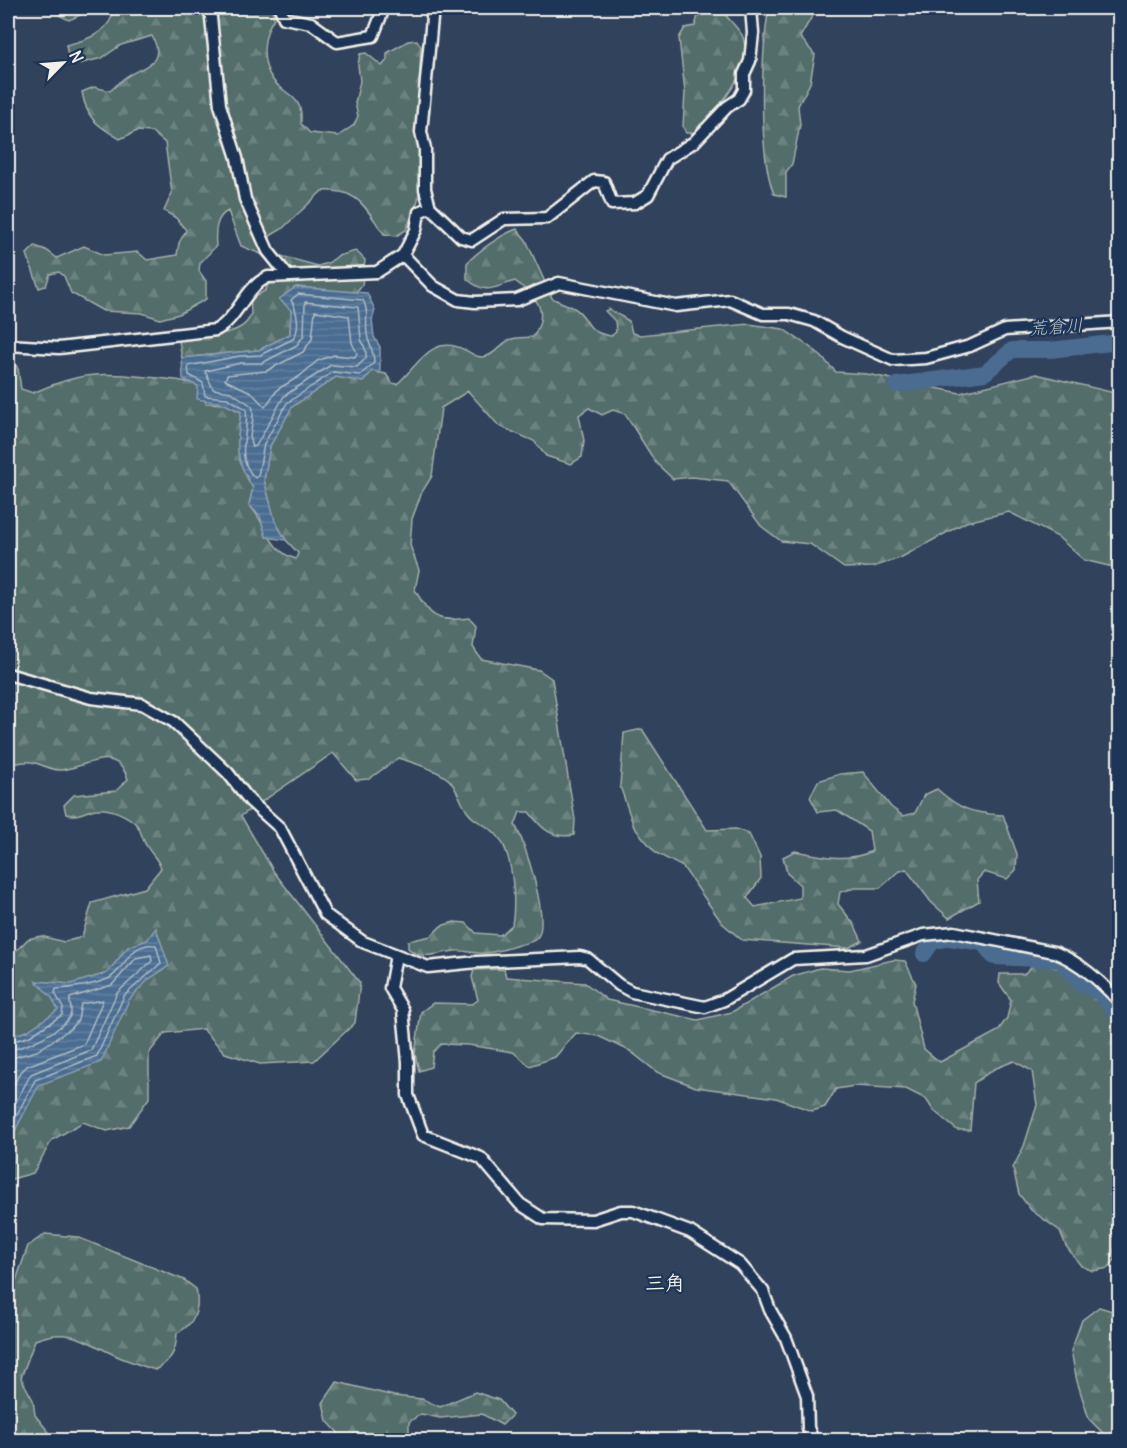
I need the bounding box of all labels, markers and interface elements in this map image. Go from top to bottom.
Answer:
north arrow [33,33,93,93]
text: N [65,47,88,66]
water label: 荒倉川 [1028,313,1084,340]
district label: 三角 [645,1270,685,1295]

